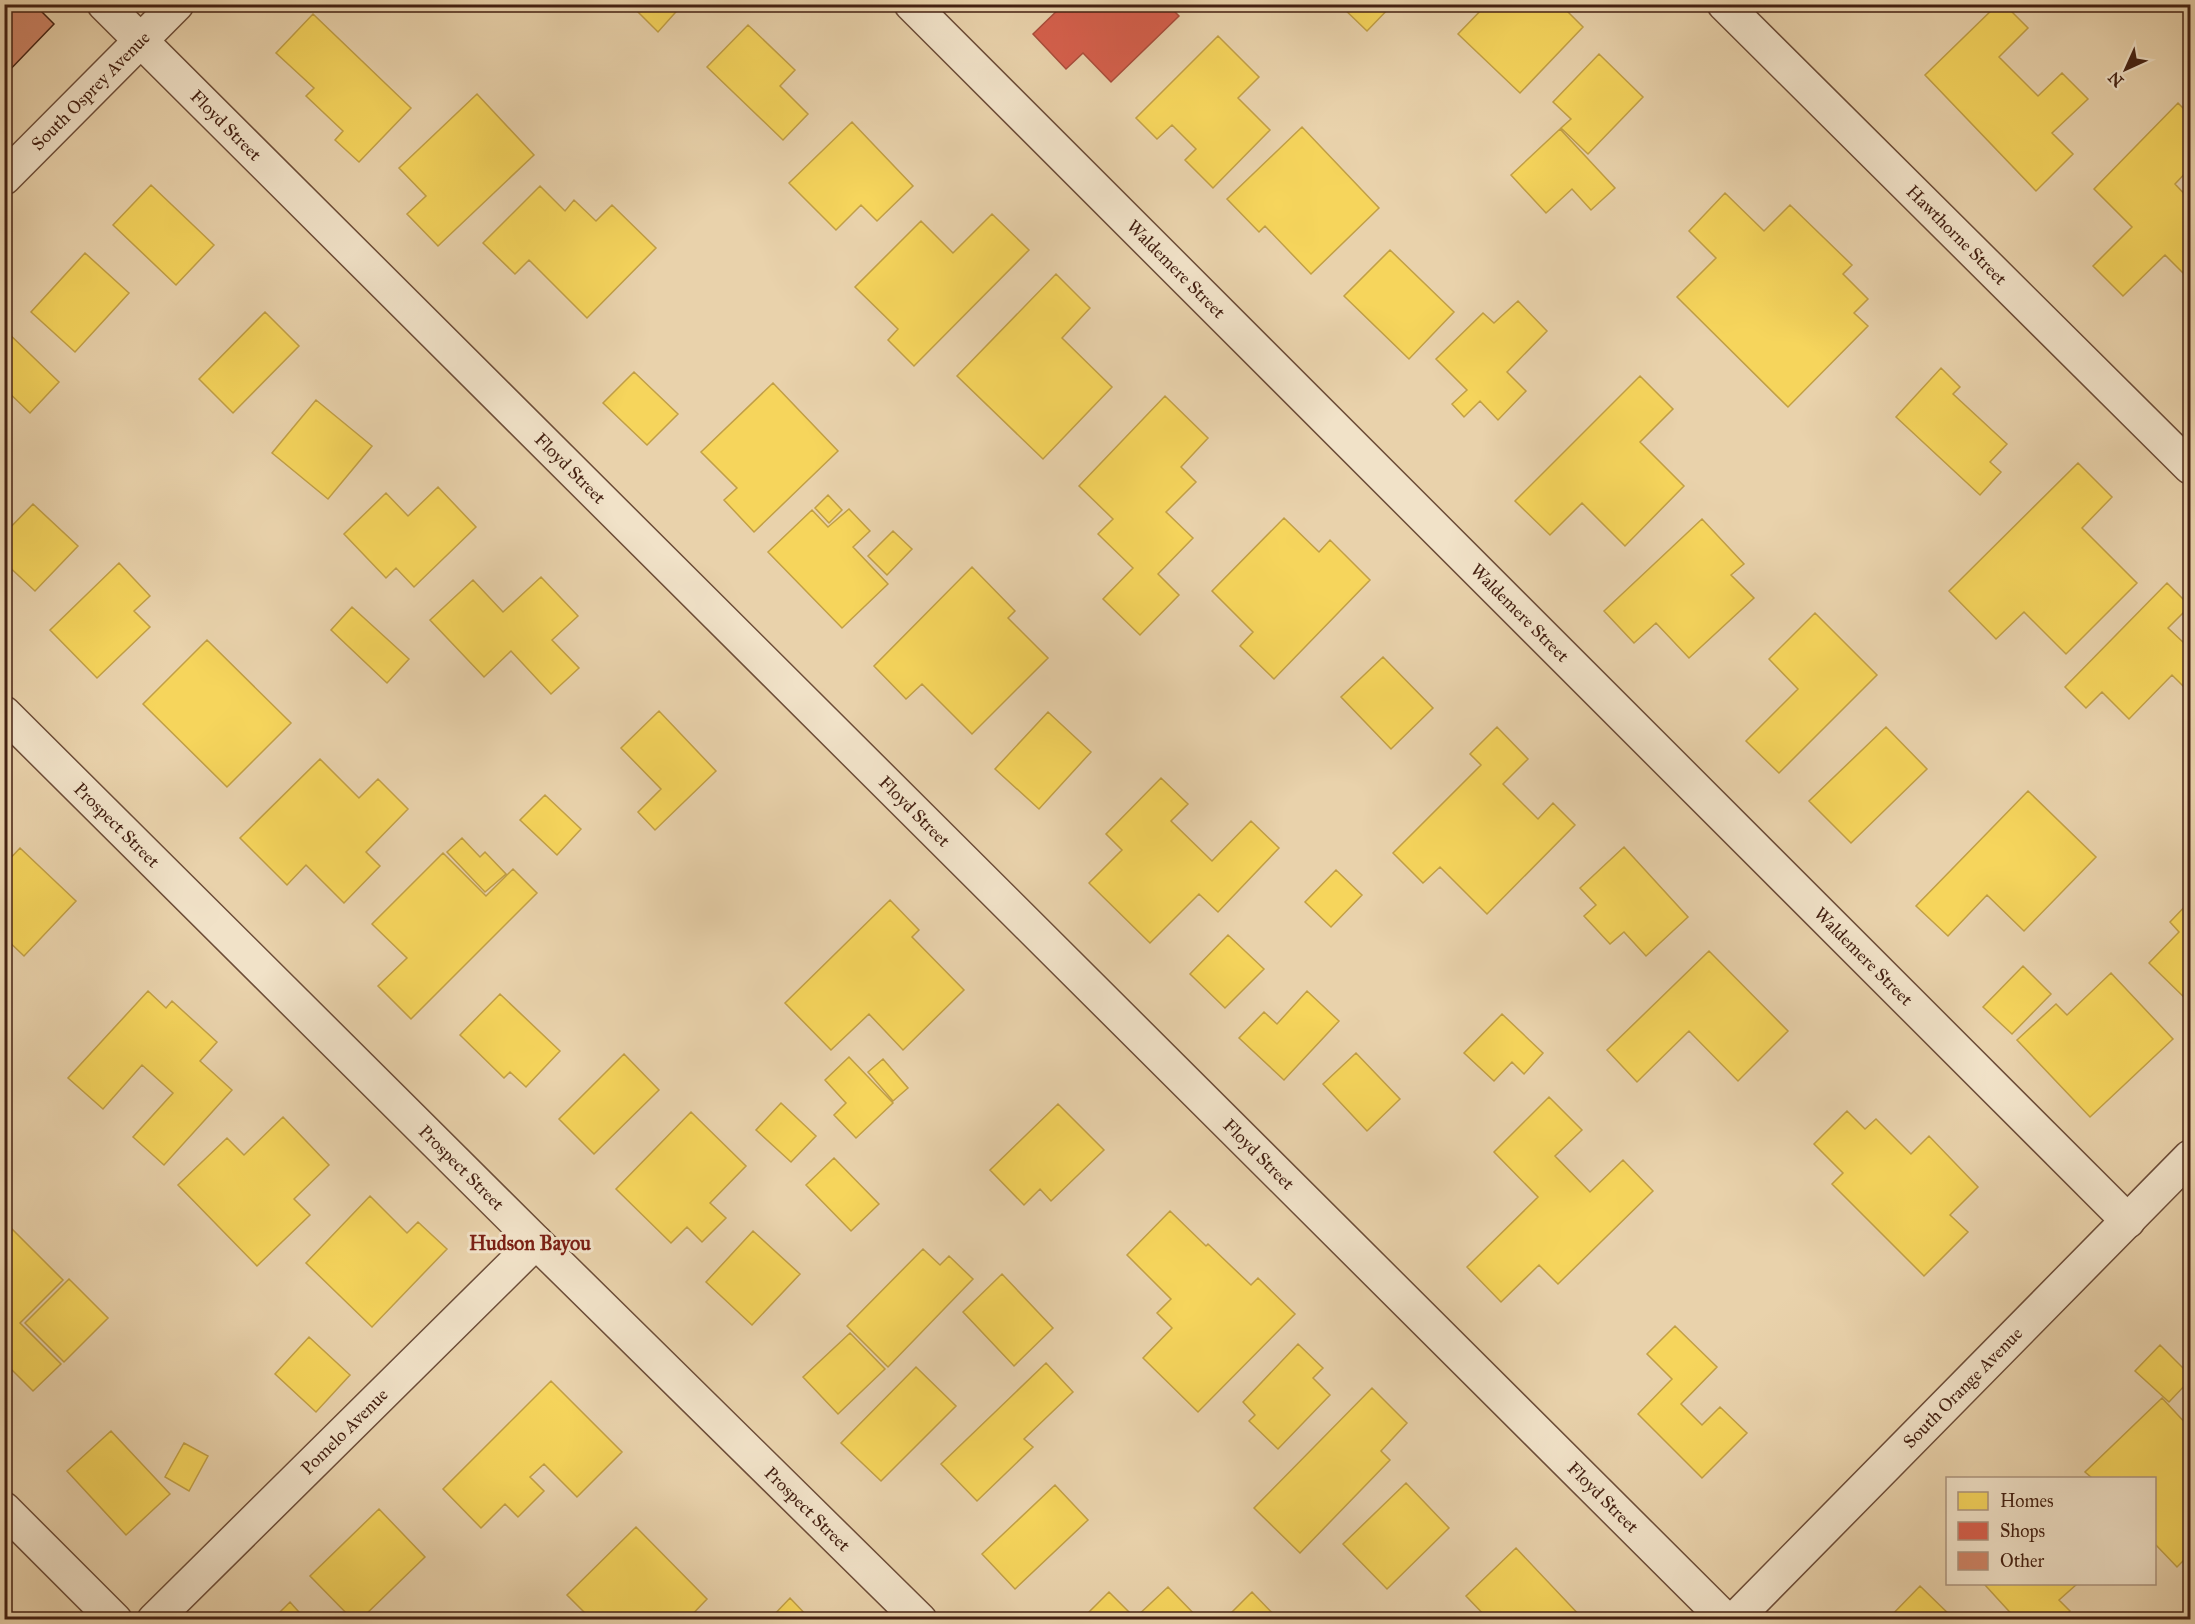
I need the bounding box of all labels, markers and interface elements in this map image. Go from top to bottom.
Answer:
street label: South Osprey Avenue [27,27,155,155]
north arrow [2096,39,2156,99]
text: N [2104,67,2127,91]
street label: Floyd Street [186,85,267,166]
street label: Hawthorne Street [1902,181,2012,290]
street label: Waldemere Street [1122,215,1231,324]
street label: Floyd Street [530,428,611,509]
street label: Waldemere Street [1466,559,1574,667]
street label: Floyd Street [874,771,955,852]
street label: Prospect Street [69,778,165,873]
street label: Waldemere Street [1810,903,1918,1011]
street label: Floyd Street [1219,1114,1299,1195]
street label: Prospect Street [414,1121,509,1215]
district label: Hudson Bayou [469,1231,591,1256]
street label: South Orange Avenue [1898,1323,2027,1453]
street label: Pomelo Avenue [296,1384,393,1479]
street label: Floyd Street [1563,1457,1644,1538]
street label: Prospect Street [760,1462,855,1557]
legend [1946,1477,2156,1585]
text: Homes [2000,1490,2054,1512]
text: Shops [2000,1520,2045,1542]
text: Other [2000,1550,2045,1572]

